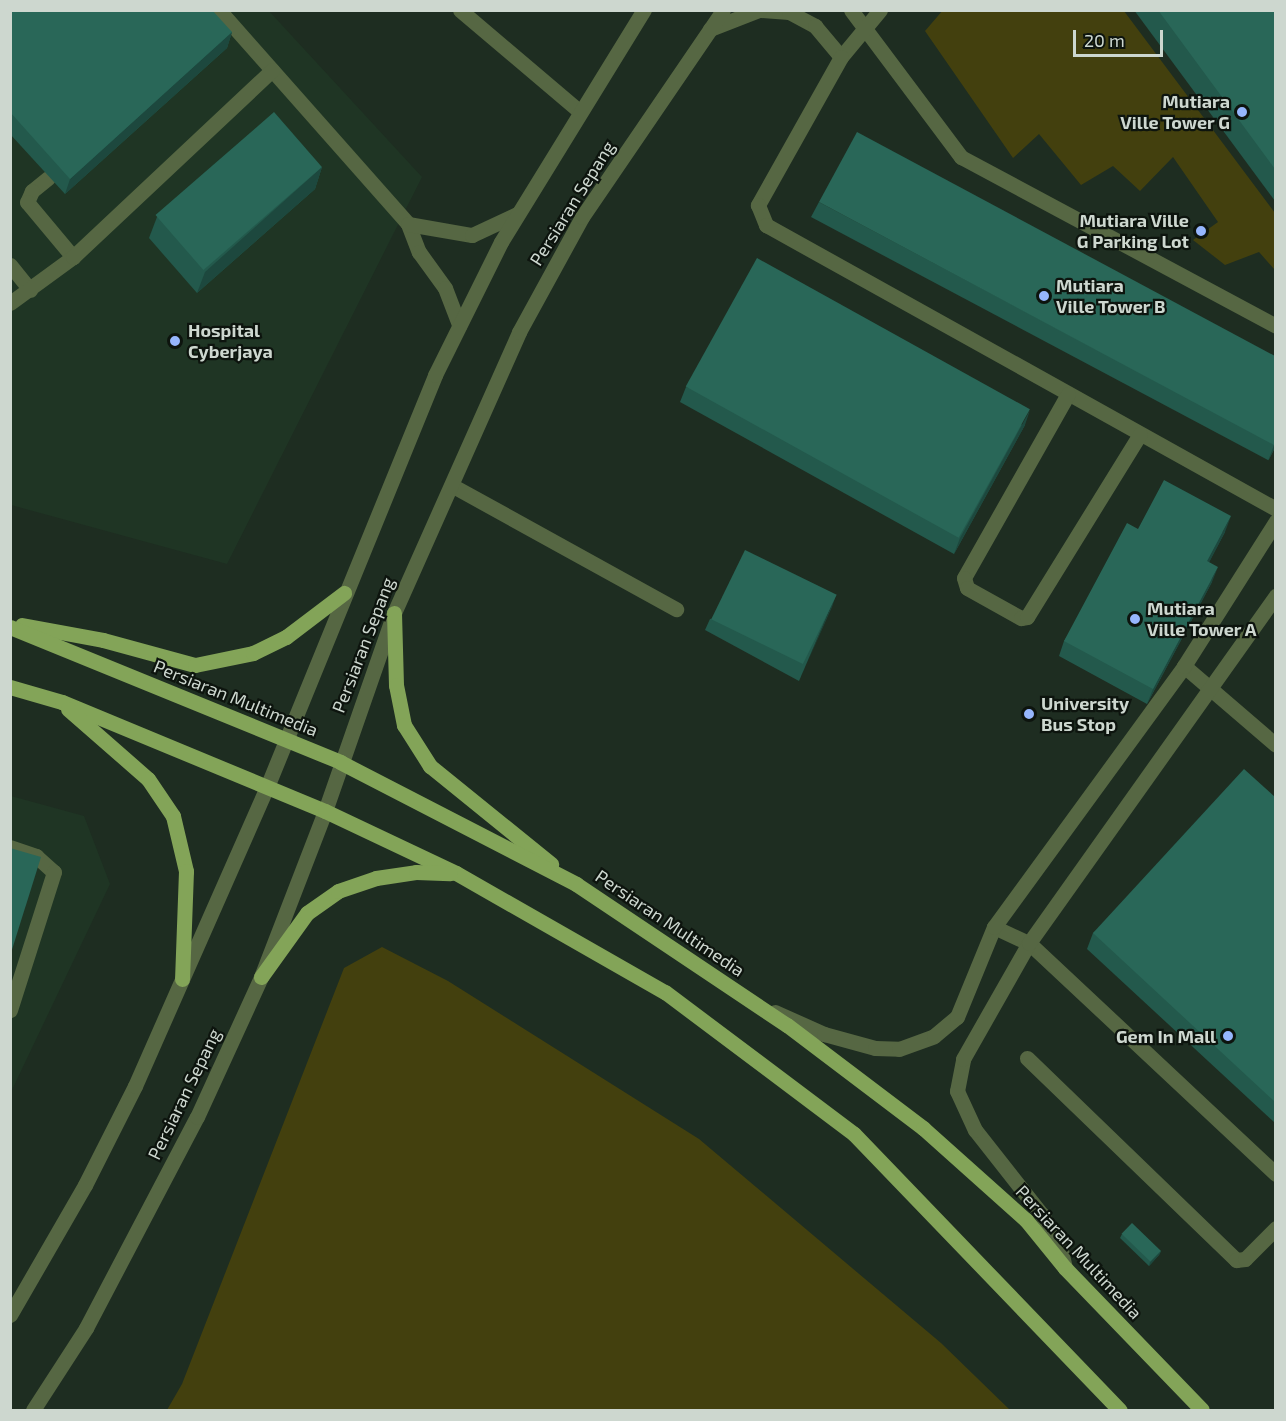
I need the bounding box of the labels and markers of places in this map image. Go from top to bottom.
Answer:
place label: Mutiara Ville Tower G [1119,91,1230,134]
marker: Mutiara Ville Tower G [1235,105,1249,119]
place label: Mutiara Ville G Parking Lot [1077,210,1189,252]
marker: Mutiara Ville G Parking Lot [1194,224,1208,238]
place label: Mutiara Ville Tower B [1056,275,1166,318]
marker: Mutiara Ville Tower B [1037,289,1051,303]
place label: Hospital Cyberjaya [188,320,273,362]
marker: Hospital Cyberjaya [166,332,184,350]
place label: Mutiara Ville Tower A [1147,598,1258,640]
marker: Mutiara Ville Tower A [1128,612,1142,626]
place label: University Bus Stop [1041,693,1129,736]
marker: University Bus Stop [1022,707,1036,721]
place label: Gem In Mall [1116,1025,1216,1047]
marker: Gem In Mall [1221,1029,1235,1043]

